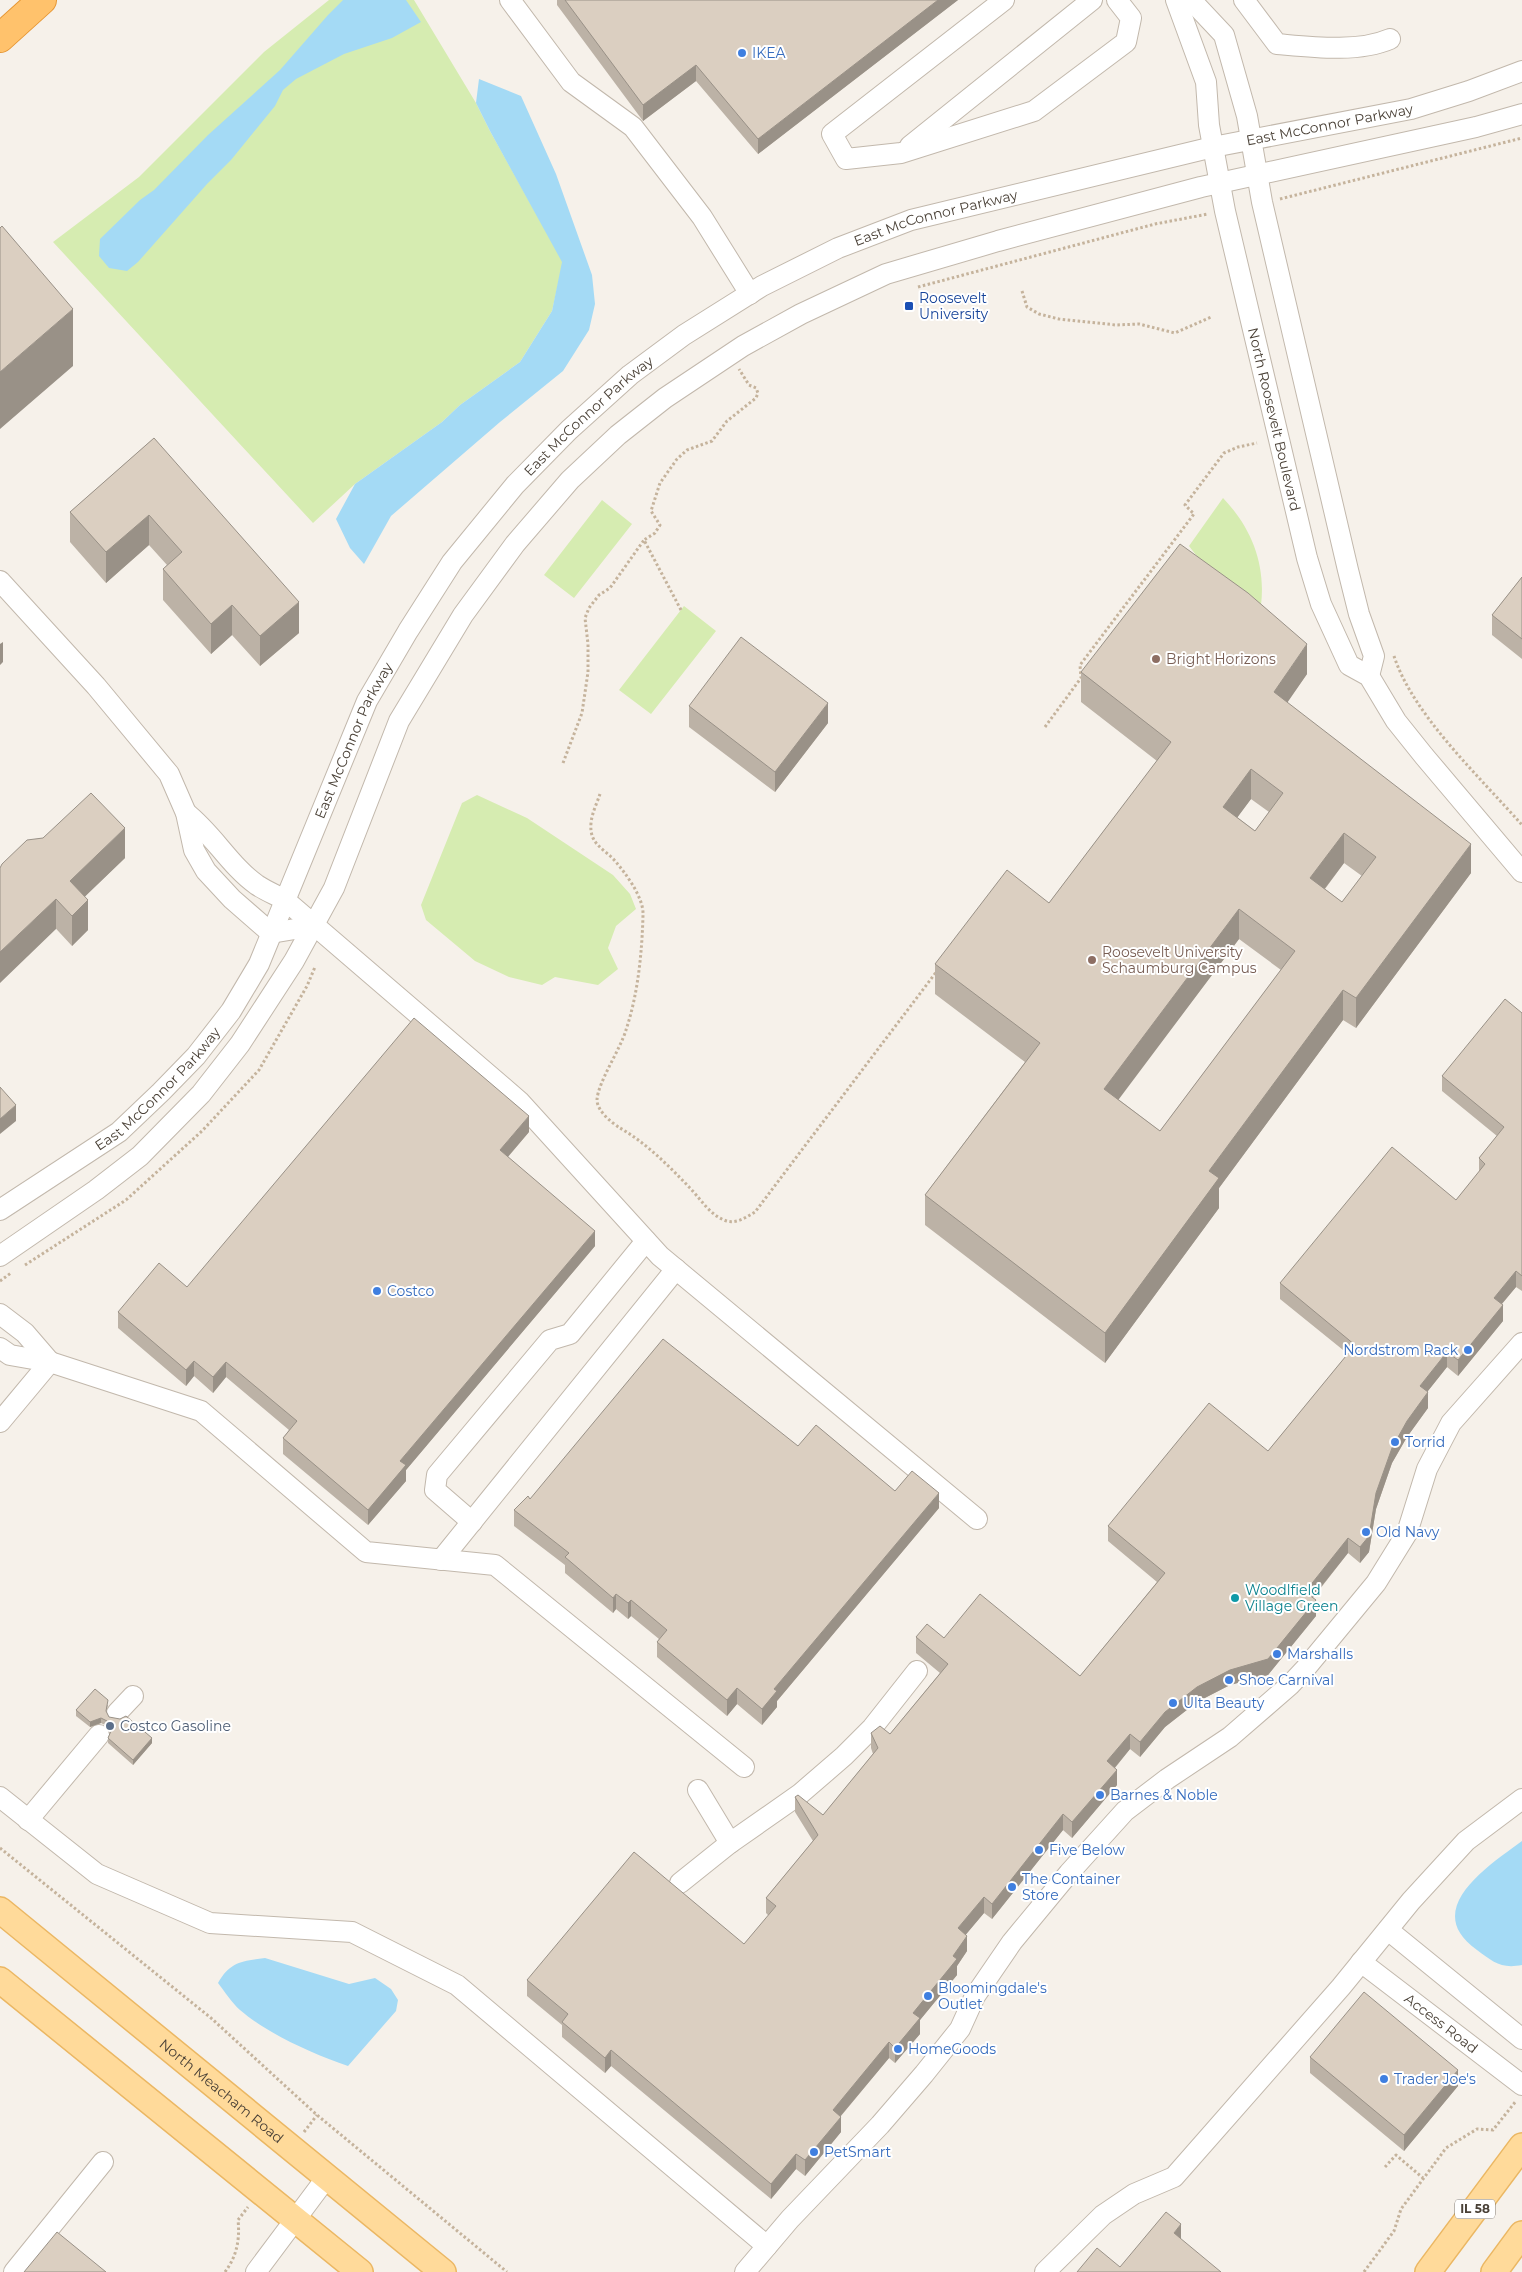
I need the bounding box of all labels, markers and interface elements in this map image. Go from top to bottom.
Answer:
place label: IKEA [752,44,787,62]
marker: IKEA [736,47,748,59]
street label: East McConnor Parkway [1245,100,1415,149]
street label: East McConnor Parkway [851,186,1020,250]
place label: Roosevelt University [919,289,988,323]
marker: Roosevelt University [903,300,915,312]
street label: North Roosevelt Boulevard [1244,326,1305,513]
street label: East McConnor Parkway [520,352,657,480]
place label: Bright Horizons [1166,650,1276,668]
marker: Bright Horizons [1150,653,1162,665]
street label: East McConnor Parkway [311,659,397,821]
place label: Roosevelt University Schaumburg Campus [1102,943,1257,977]
marker: Roosevelt University Schaumburg Campus [1086,954,1098,966]
street label: East McConnor Parkway [91,1023,224,1154]
place label: Costco [387,1282,434,1300]
marker: Costco [371,1285,383,1297]
place label: Nordstrom Rack [1343,1341,1459,1359]
marker: Nordstrom Rack [1462,1344,1474,1356]
place label: Torrid [1405,1433,1445,1451]
marker: Torrid [1389,1436,1401,1448]
place label: Old Navy [1376,1523,1440,1541]
marker: Old Navy [1360,1526,1372,1538]
place label: Woodlfield Village Green [1245,1581,1338,1615]
marker: Woodlfield Village Green [1229,1592,1241,1604]
place label: Marshalls [1287,1645,1353,1663]
marker: Marshalls [1271,1648,1283,1660]
place label: Shoe Carnival [1239,1671,1334,1689]
marker: Shoe Carnival [1223,1674,1235,1686]
place label: Ulta Beauty [1183,1694,1265,1712]
marker: Ulta Beauty [1167,1697,1179,1709]
place label: Costco Gasoline [120,1717,231,1735]
marker: Costco Gasoline [104,1720,116,1732]
place label: Barnes & Noble [1110,1786,1218,1804]
marker: Barnes & Noble [1094,1789,1106,1801]
place label: Five Below [1049,1841,1125,1859]
marker: Five Below [1033,1844,1045,1856]
place label: The Container Store [1022,1870,1121,1904]
marker: The Container Store [1006,1881,1018,1893]
place label: Bloomingdale's Outlet [938,1979,1047,2013]
street label: Access Road [1401,1989,1482,2057]
marker: Bloomingdale's Outlet [922,1990,934,2002]
street label: North Meacham Road [156,2035,287,2147]
place label: HomeGoods [908,2040,996,2058]
marker: HomeGoods [892,2043,904,2055]
place label: Trader Joe's [1394,2070,1476,2088]
marker: Trader Joe's [1378,2073,1390,2085]
place label: PetSmart [824,2143,892,2161]
marker: PetSmart [808,2146,820,2158]
road number: IL 58 [1455,2200,1495,2218]

